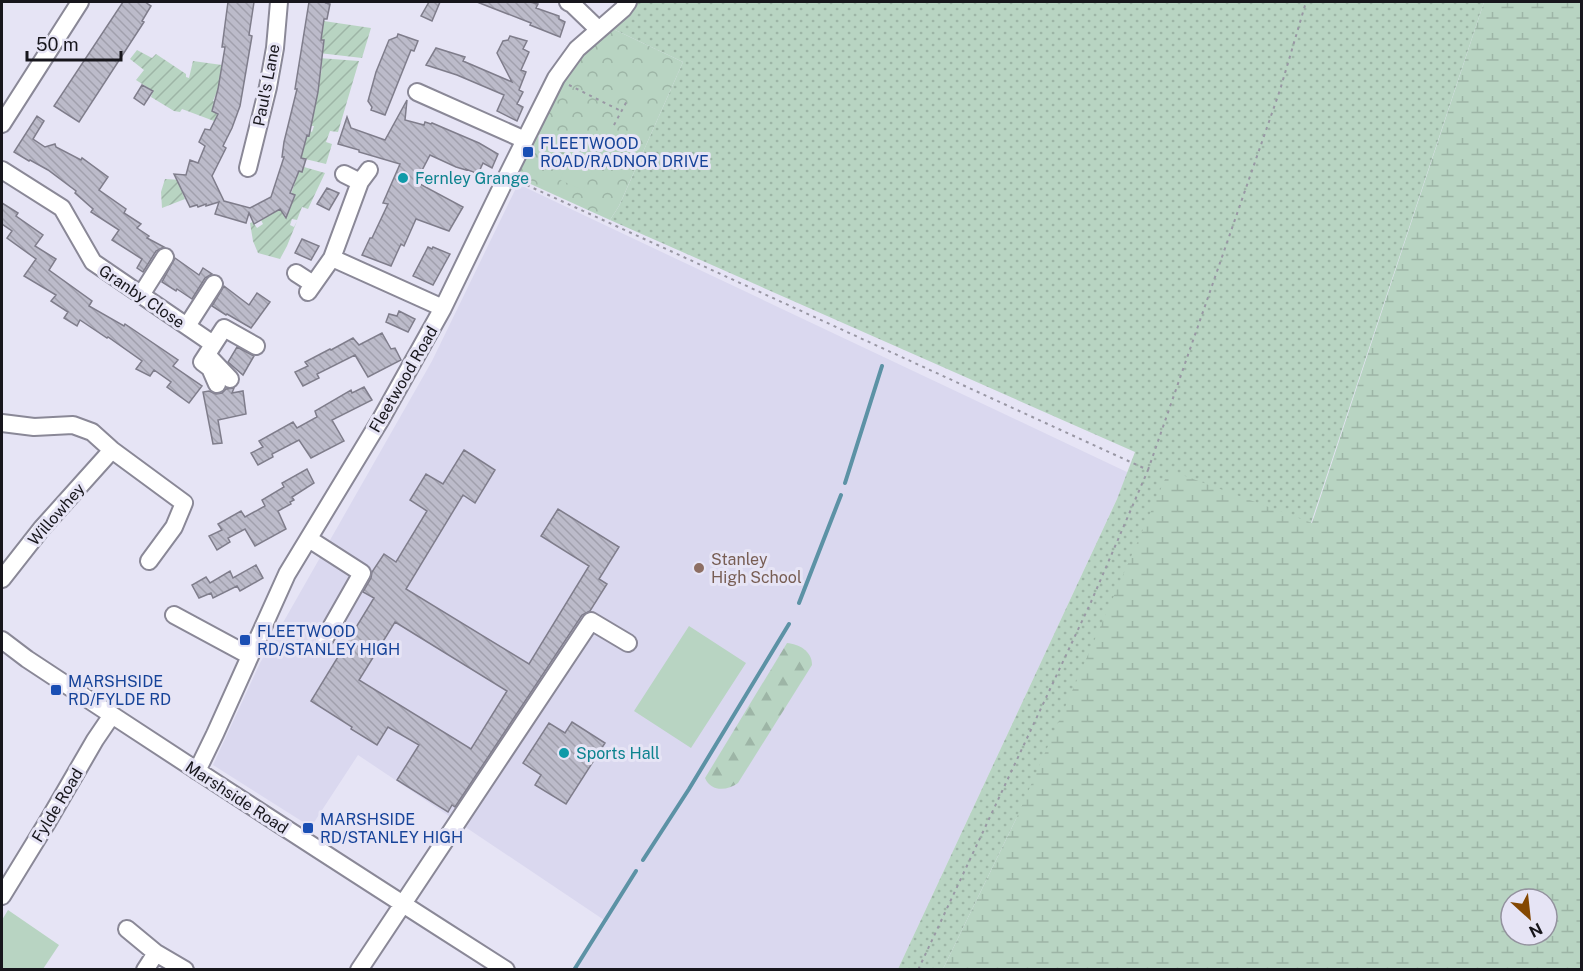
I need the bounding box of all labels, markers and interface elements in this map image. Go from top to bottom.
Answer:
scale bar [27,24,122,62]
text: 50 m [36,34,79,55]
street label: Paul's Lane [249,42,284,128]
place label: FLEETWOOD ROAD/RADNOR DRIVE [540,134,709,171]
marker: FLEETWOOD ROAD/RADNOR DRIVE [521,145,535,159]
place label: Fernley Grange [415,169,529,188]
marker: Fernley Grange [396,171,410,185]
street label: Granby Close [95,261,188,332]
street label: Fleetwood Road [365,323,442,436]
street label: Willowhey [24,479,89,549]
place label: Stanley High School [711,550,802,587]
marker: Stanley High School [692,561,706,575]
place label: FLEETWOOD RD/STANLEY HIGH [257,622,400,659]
marker: FLEETWOOD RD/STANLEY HIGH [238,633,252,647]
place label: MARSHSIDE RD/FYLDE RD [68,672,171,709]
marker: MARSHSIDE RD/FYLDE RD [49,683,63,697]
place label: Sports Hall [576,744,660,763]
marker: Sports Hall [557,746,571,760]
street label: Marshside Road [182,757,292,838]
street label: Fylde Road [28,765,87,846]
place label: MARSHSIDE RD/STANLEY HIGH [320,810,463,847]
marker: MARSHSIDE RD/STANLEY HIGH [301,821,315,835]
north arrow [1499,887,1559,947]
text: N [1526,919,1545,941]

